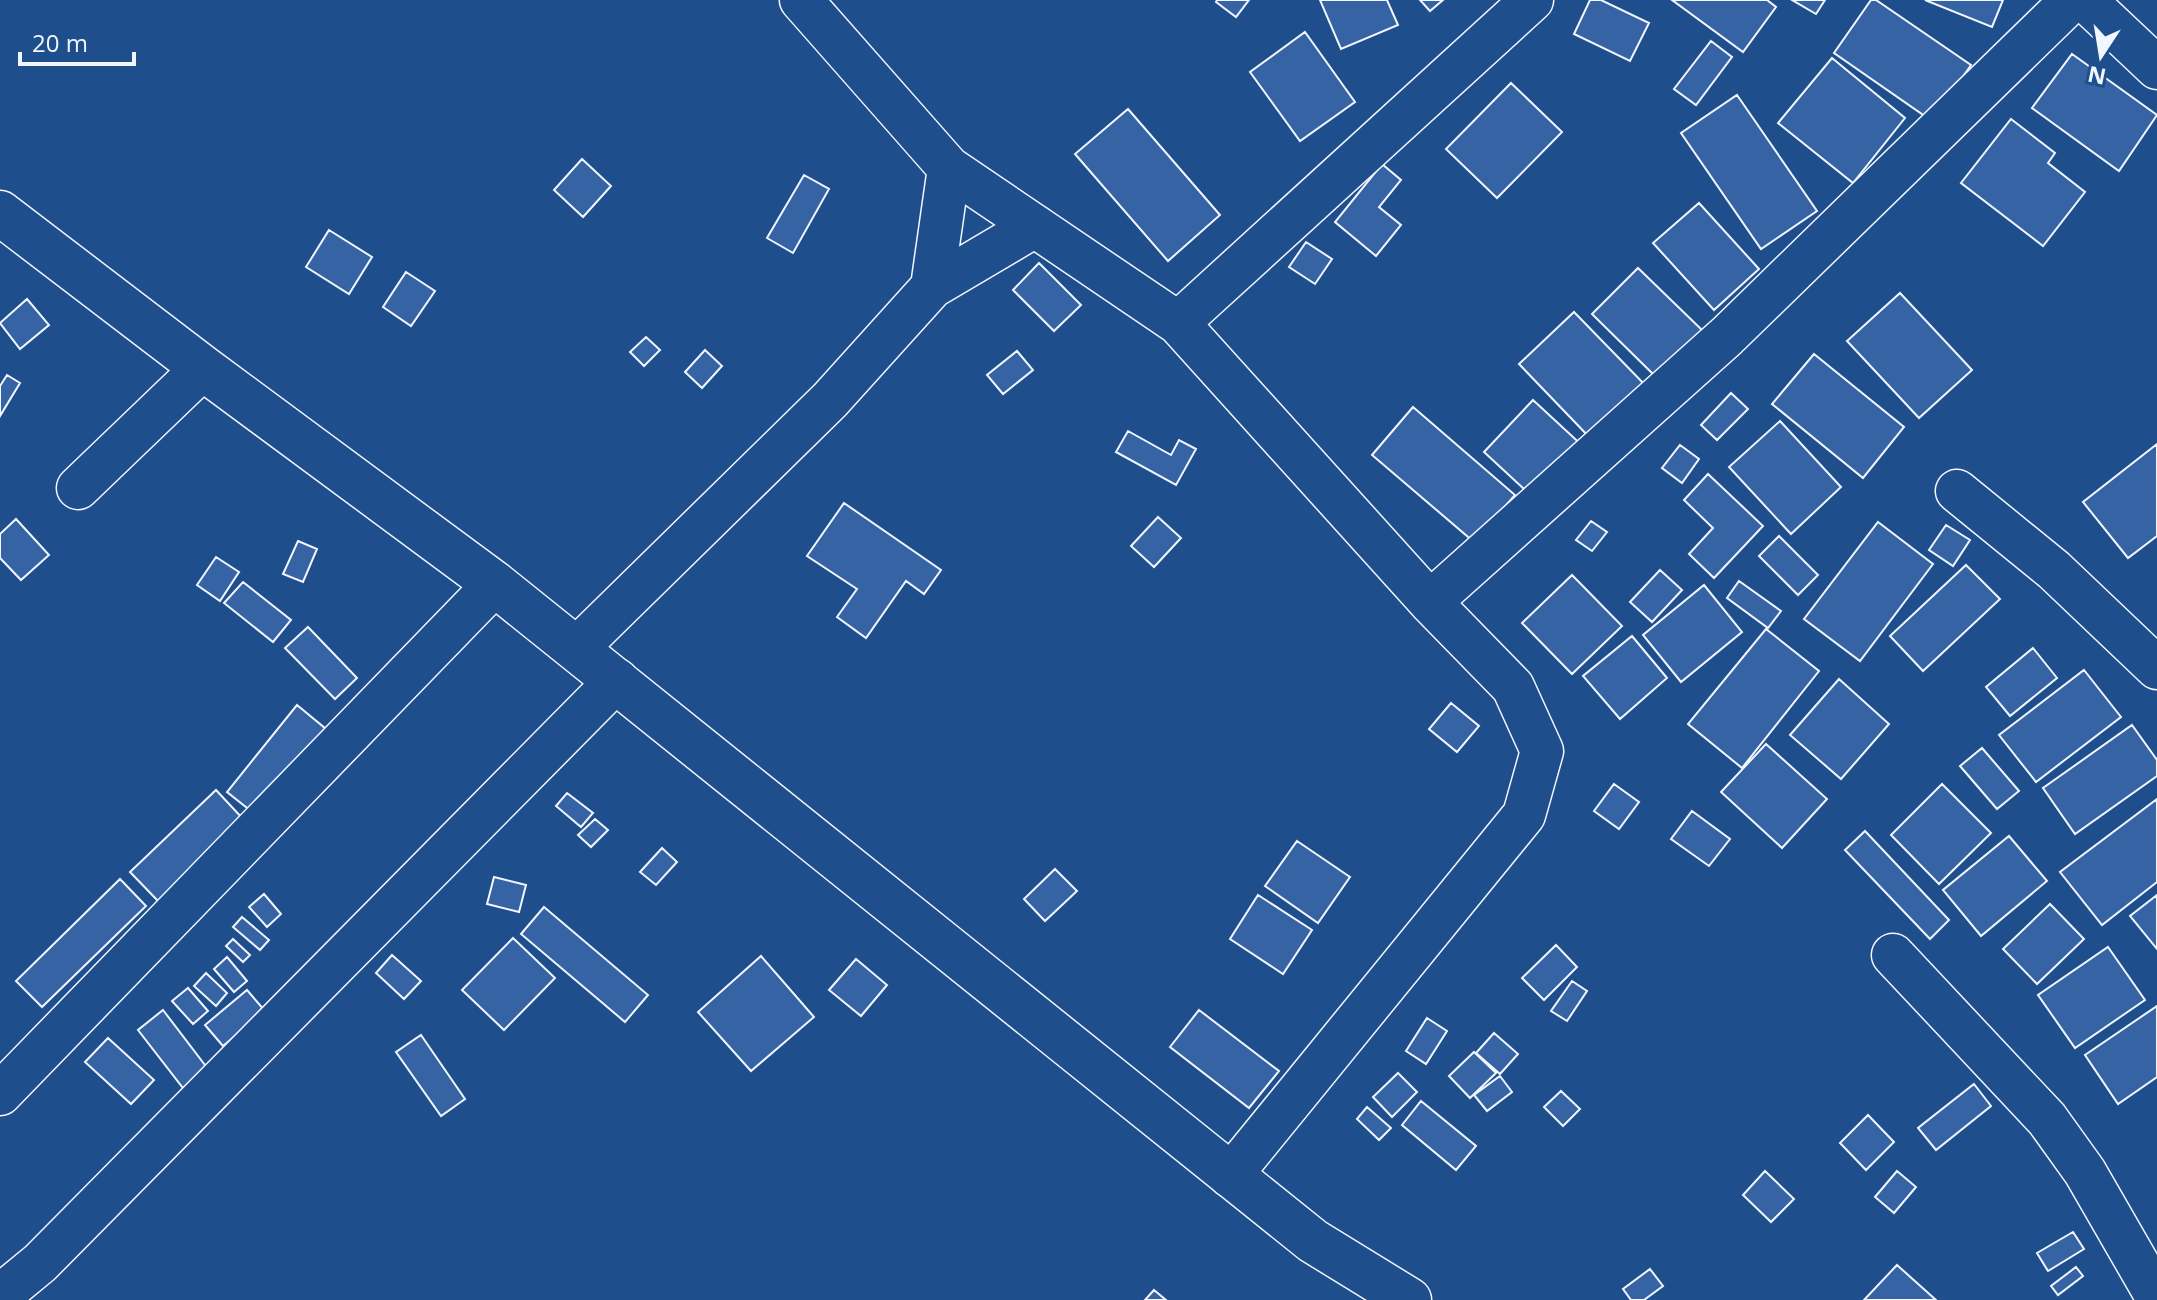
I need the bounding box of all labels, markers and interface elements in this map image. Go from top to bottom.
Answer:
scale bar [20,16,134,66]
north arrow [2061,16,2141,96]
text: 20 m [32,26,88,59]
text: N [2085,60,2109,93]

